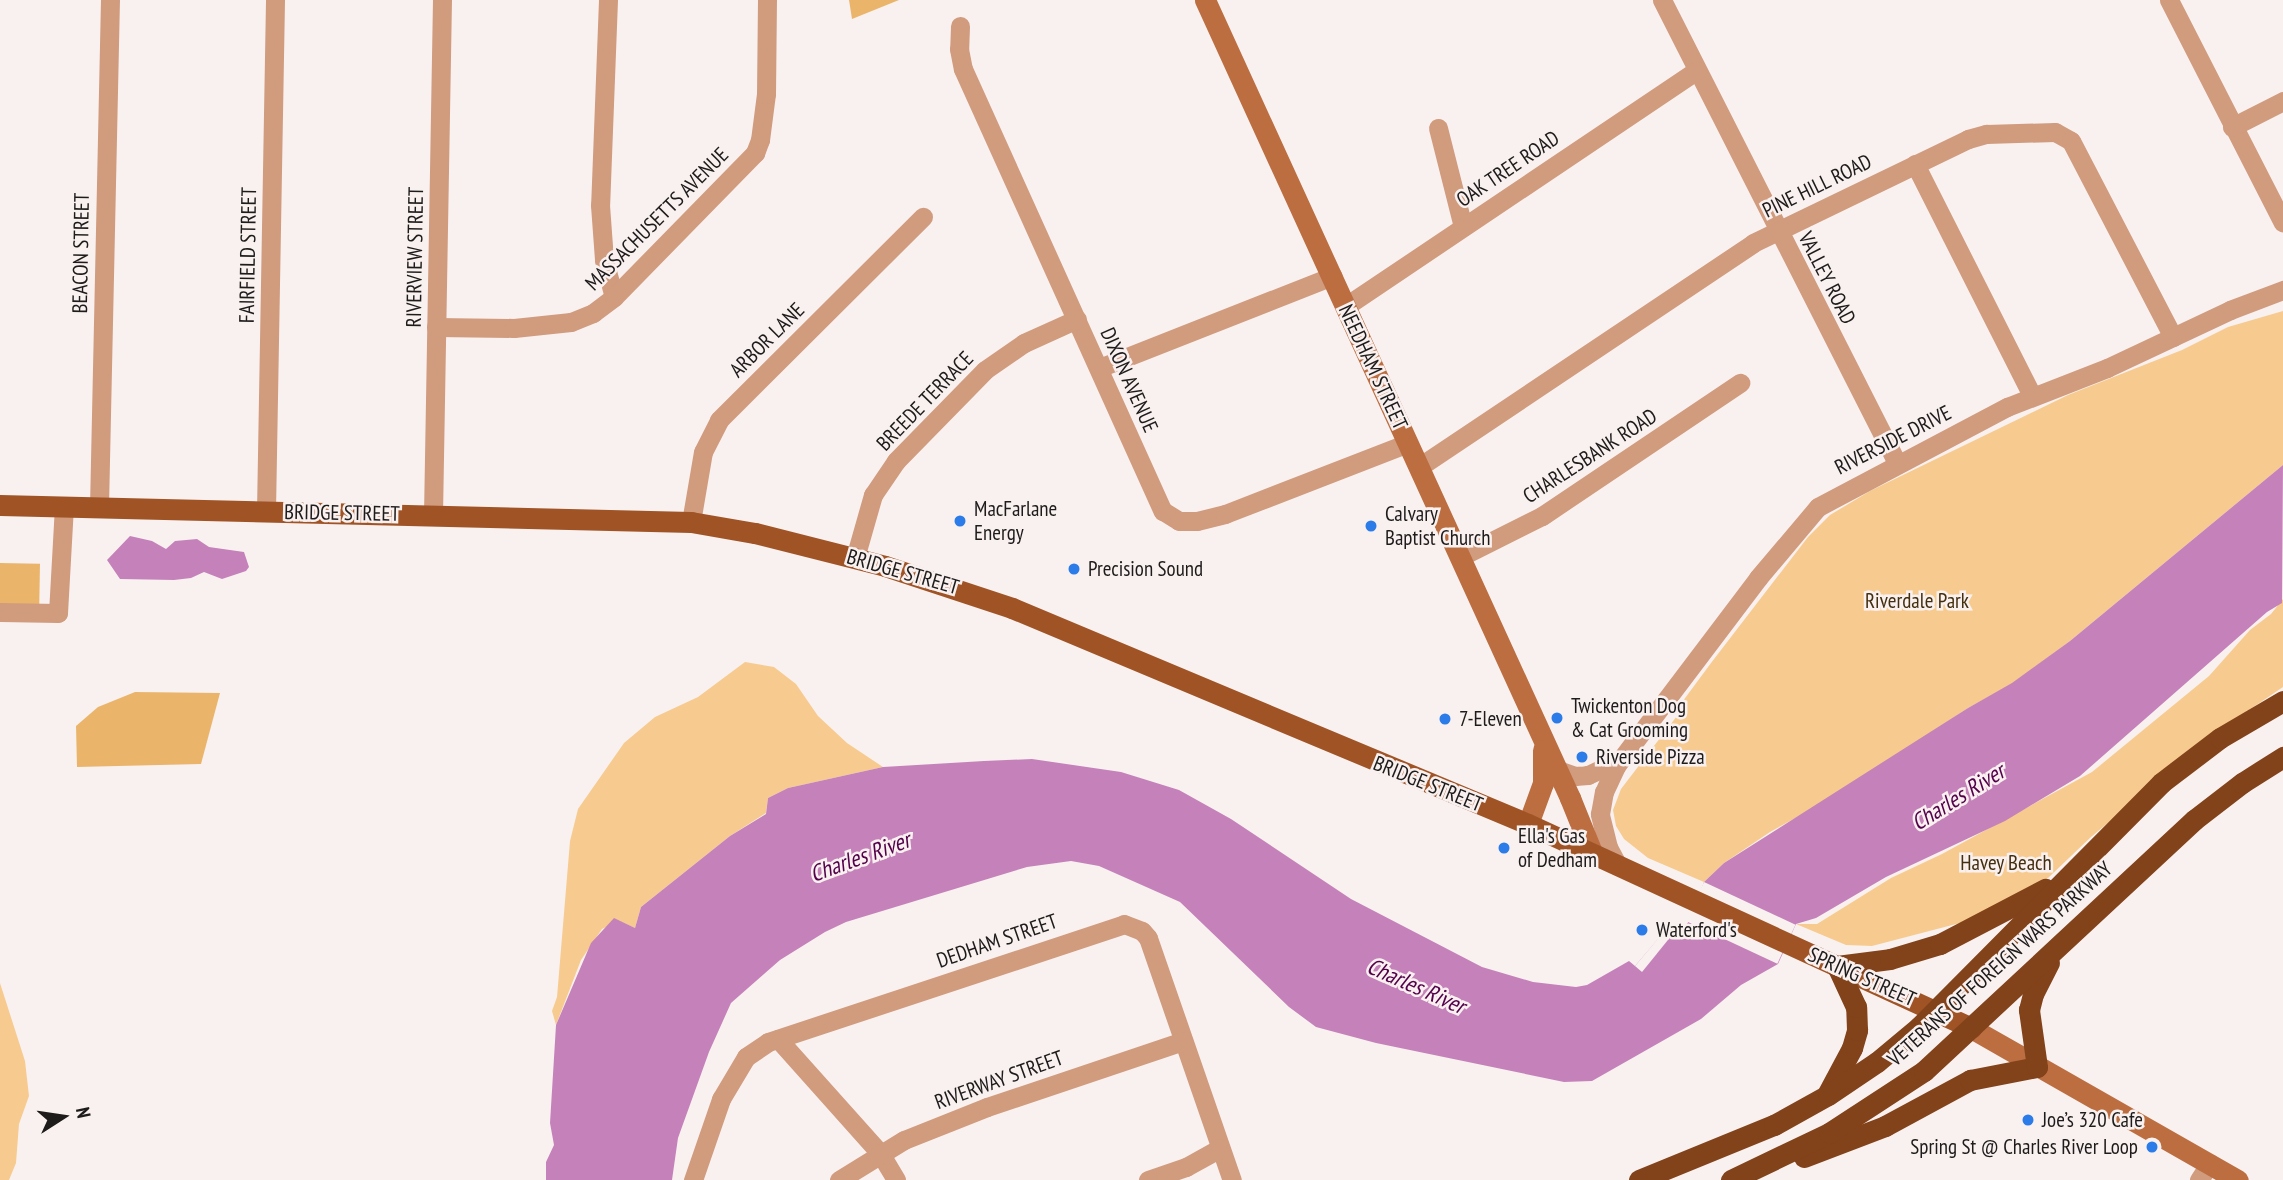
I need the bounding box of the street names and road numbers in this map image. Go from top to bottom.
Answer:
street label: OAK TREE ROAD [1452,125,1564,213]
street label: MASSACHUSETTS AVENUE [580,142,734,296]
street label: PINE HILL ROAD [1758,149,1876,223]
street label: RIVERVIEW STREET [401,186,429,328]
street label: FAIRFIELD STREET [234,187,262,323]
street label: BEACON STREET [67,192,95,314]
street label: VALLEY ROAD [1793,227,1861,329]
street label: ARBOR LANE [724,297,810,383]
street label: NEEDHAM STREET [1333,300,1413,434]
street label: DIXON AVENUE [1095,324,1163,436]
street label: BREEDE TERRACE [871,346,979,456]
street label: RIVERSIDE DRIVE [1831,400,1955,480]
street label: CHARLESBANK ROAD [1518,403,1662,509]
street label: BRIDGE STREET [284,499,400,527]
street label: BRIDGE STREET [844,544,962,600]
street label: BRIDGE STREET [1370,751,1486,817]
street label: VETERANS OF FOREIGN WARS PARKWAY [1882,856,2118,1072]
street label: DEDHAM STREET [933,909,1061,973]
street label: SPRING STREET [1804,942,1920,1012]
street label: RIVERWAY STREET [931,1045,1067,1115]

